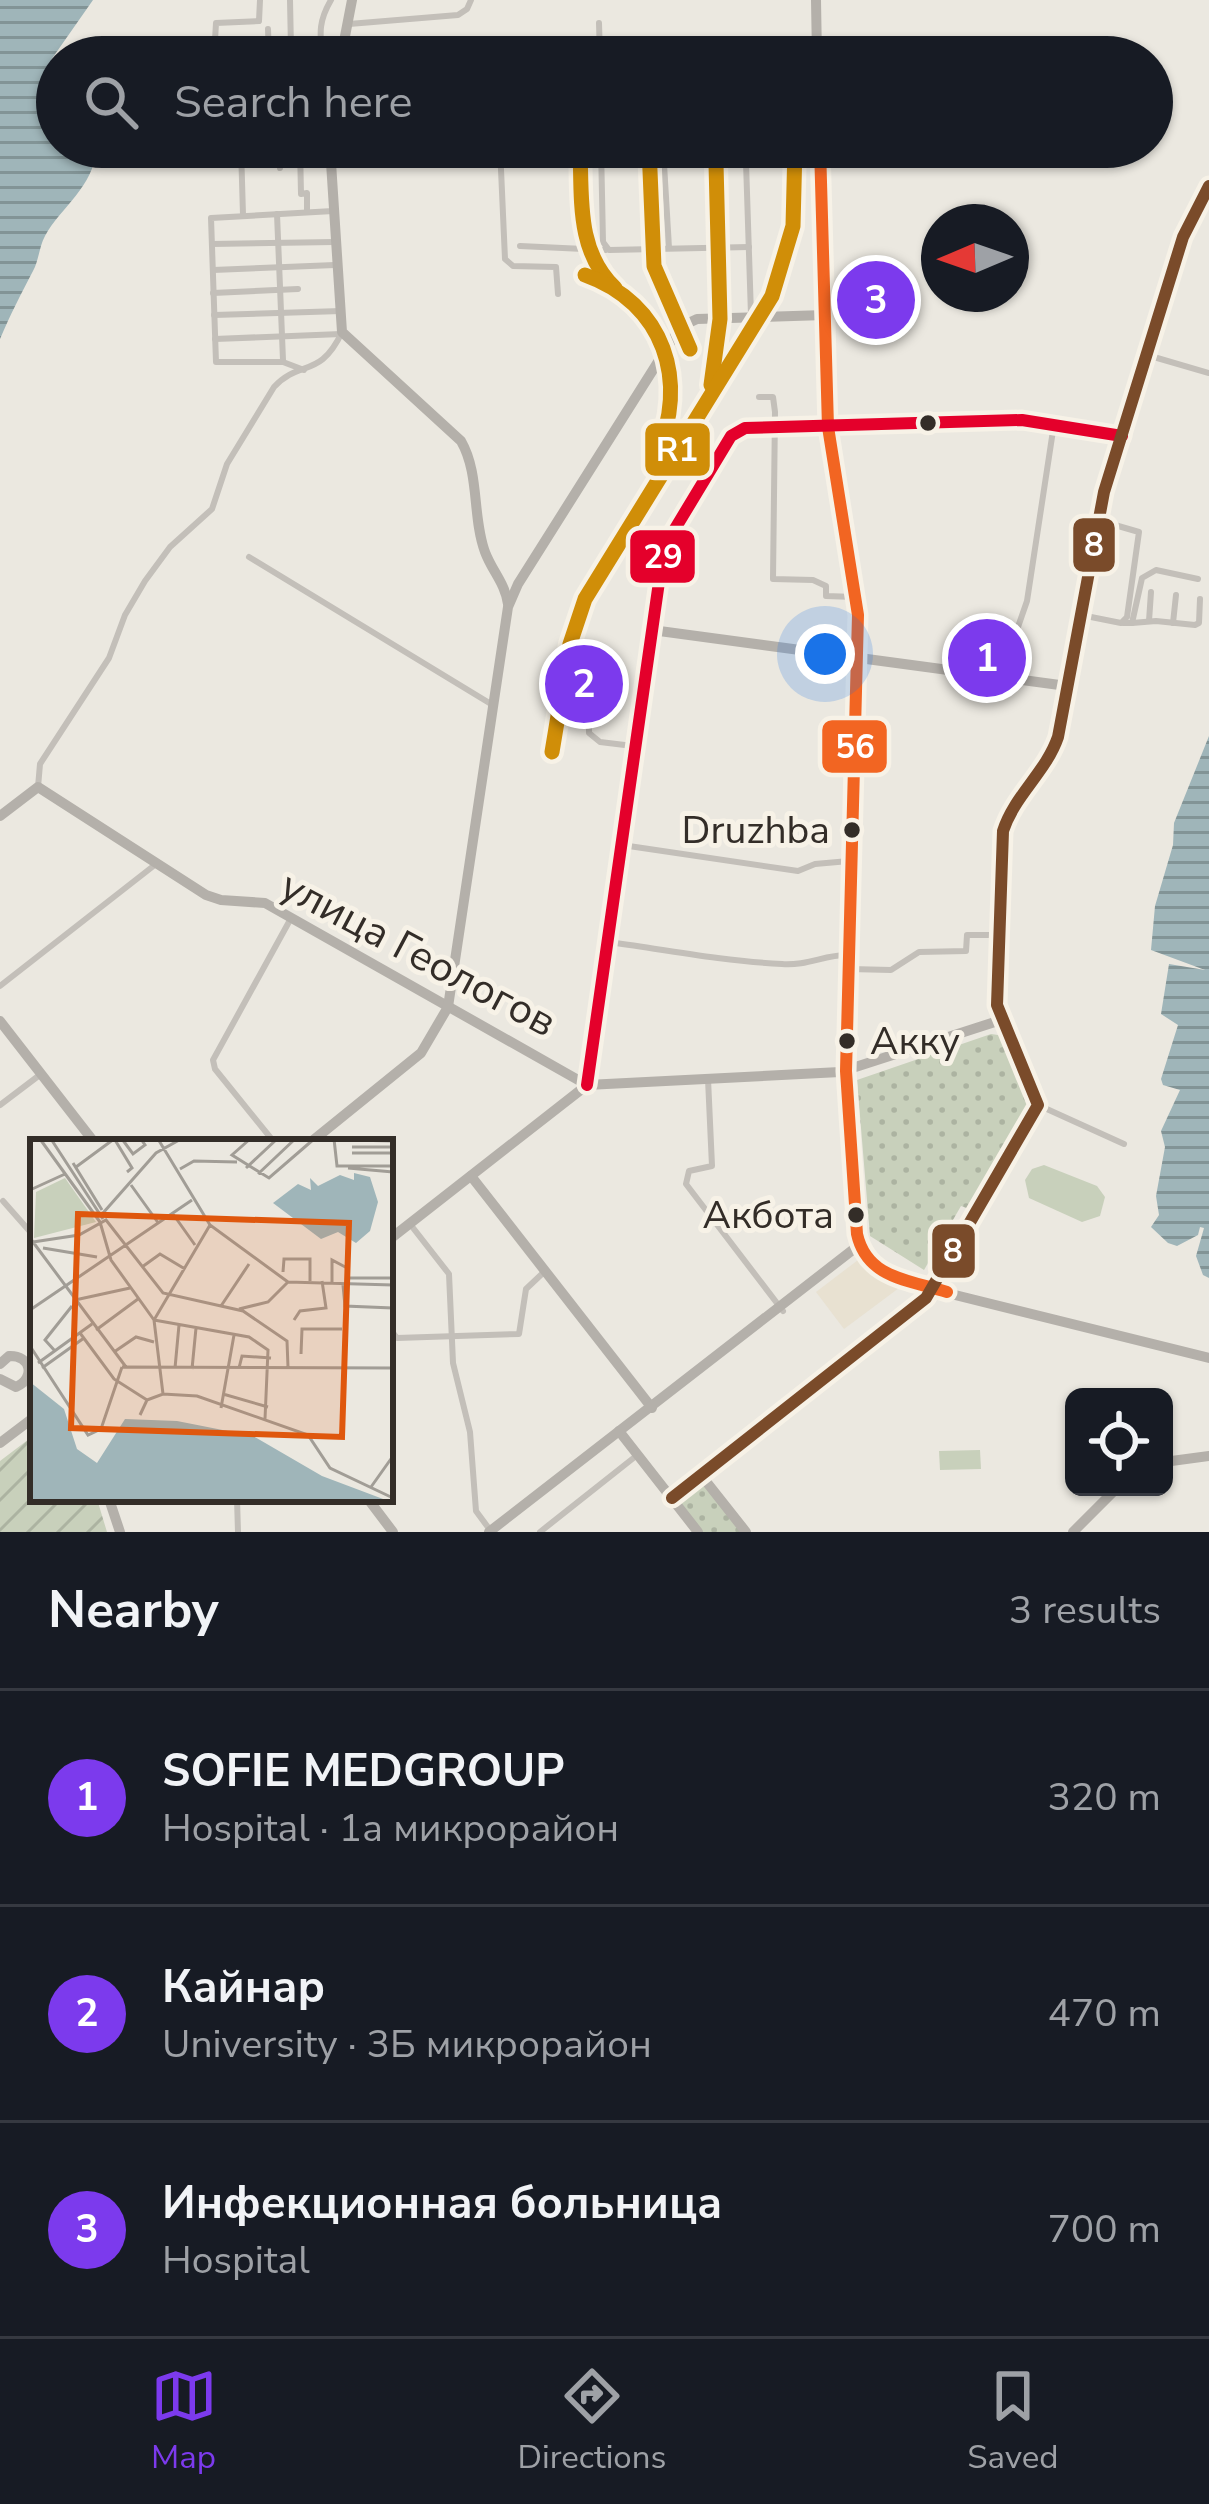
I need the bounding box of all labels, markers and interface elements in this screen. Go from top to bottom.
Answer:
search box [36,36,1173,168]
icon: search [78,69,144,135]
text: Search here [174,72,413,133]
north arrow [921,204,1029,312]
pin: 3 [837,255,915,345]
unlabelled marker [917,412,939,434]
line badge: R1 [643,421,712,478]
text: R1 [656,428,698,473]
line badge: 8 [1071,516,1117,574]
text: 8 [1084,523,1104,568]
line badge: 29 [628,528,697,585]
text: 29 [643,535,683,580]
pin: 1 [948,613,1026,703]
your location [795,624,855,684]
pin: 2 [545,639,623,729]
line badge: 56 [820,718,889,775]
text: 56 [835,725,875,770]
place label: Druzhba [682,804,830,857]
marker: Druzhba [841,819,863,841]
street label: улица Геологов [270,857,566,1051]
place label: Акку [870,1015,960,1068]
marker: Акку [836,1030,858,1052]
inset map [30,1139,393,1502]
place label: Акбота [703,1189,834,1242]
marker: Акбота [845,1204,867,1226]
line badge: 8 [930,1222,977,1280]
text: 8 [943,1229,963,1274]
map controls [1065,1388,1173,1496]
button: locate [1065,1388,1173,1496]
text: Nearby [48,1575,219,1645]
text: 3 results [1009,1584,1161,1637]
text: SOFIE MEDGROUP [162,1741,565,1802]
text: 1 [75,1771,99,1824]
text: 320 m [1047,1771,1161,1824]
text: Hospital · 1а микрорайон [162,1802,619,1855]
text: Кайнар [162,1957,325,2018]
text: 2 [75,1987,99,2040]
text: 470 m [1047,1987,1161,2040]
text: University · 3Б микрорайон [162,2018,652,2071]
text: Инфекционная больница [162,2173,722,2234]
text: 3 [75,2203,99,2256]
text: 700 m [1047,2203,1161,2256]
text: Hospital [162,2234,310,2287]
tab: Map [151,2363,217,2480]
tab: Directions [518,2363,666,2480]
tab: Saved [967,2363,1058,2480]

